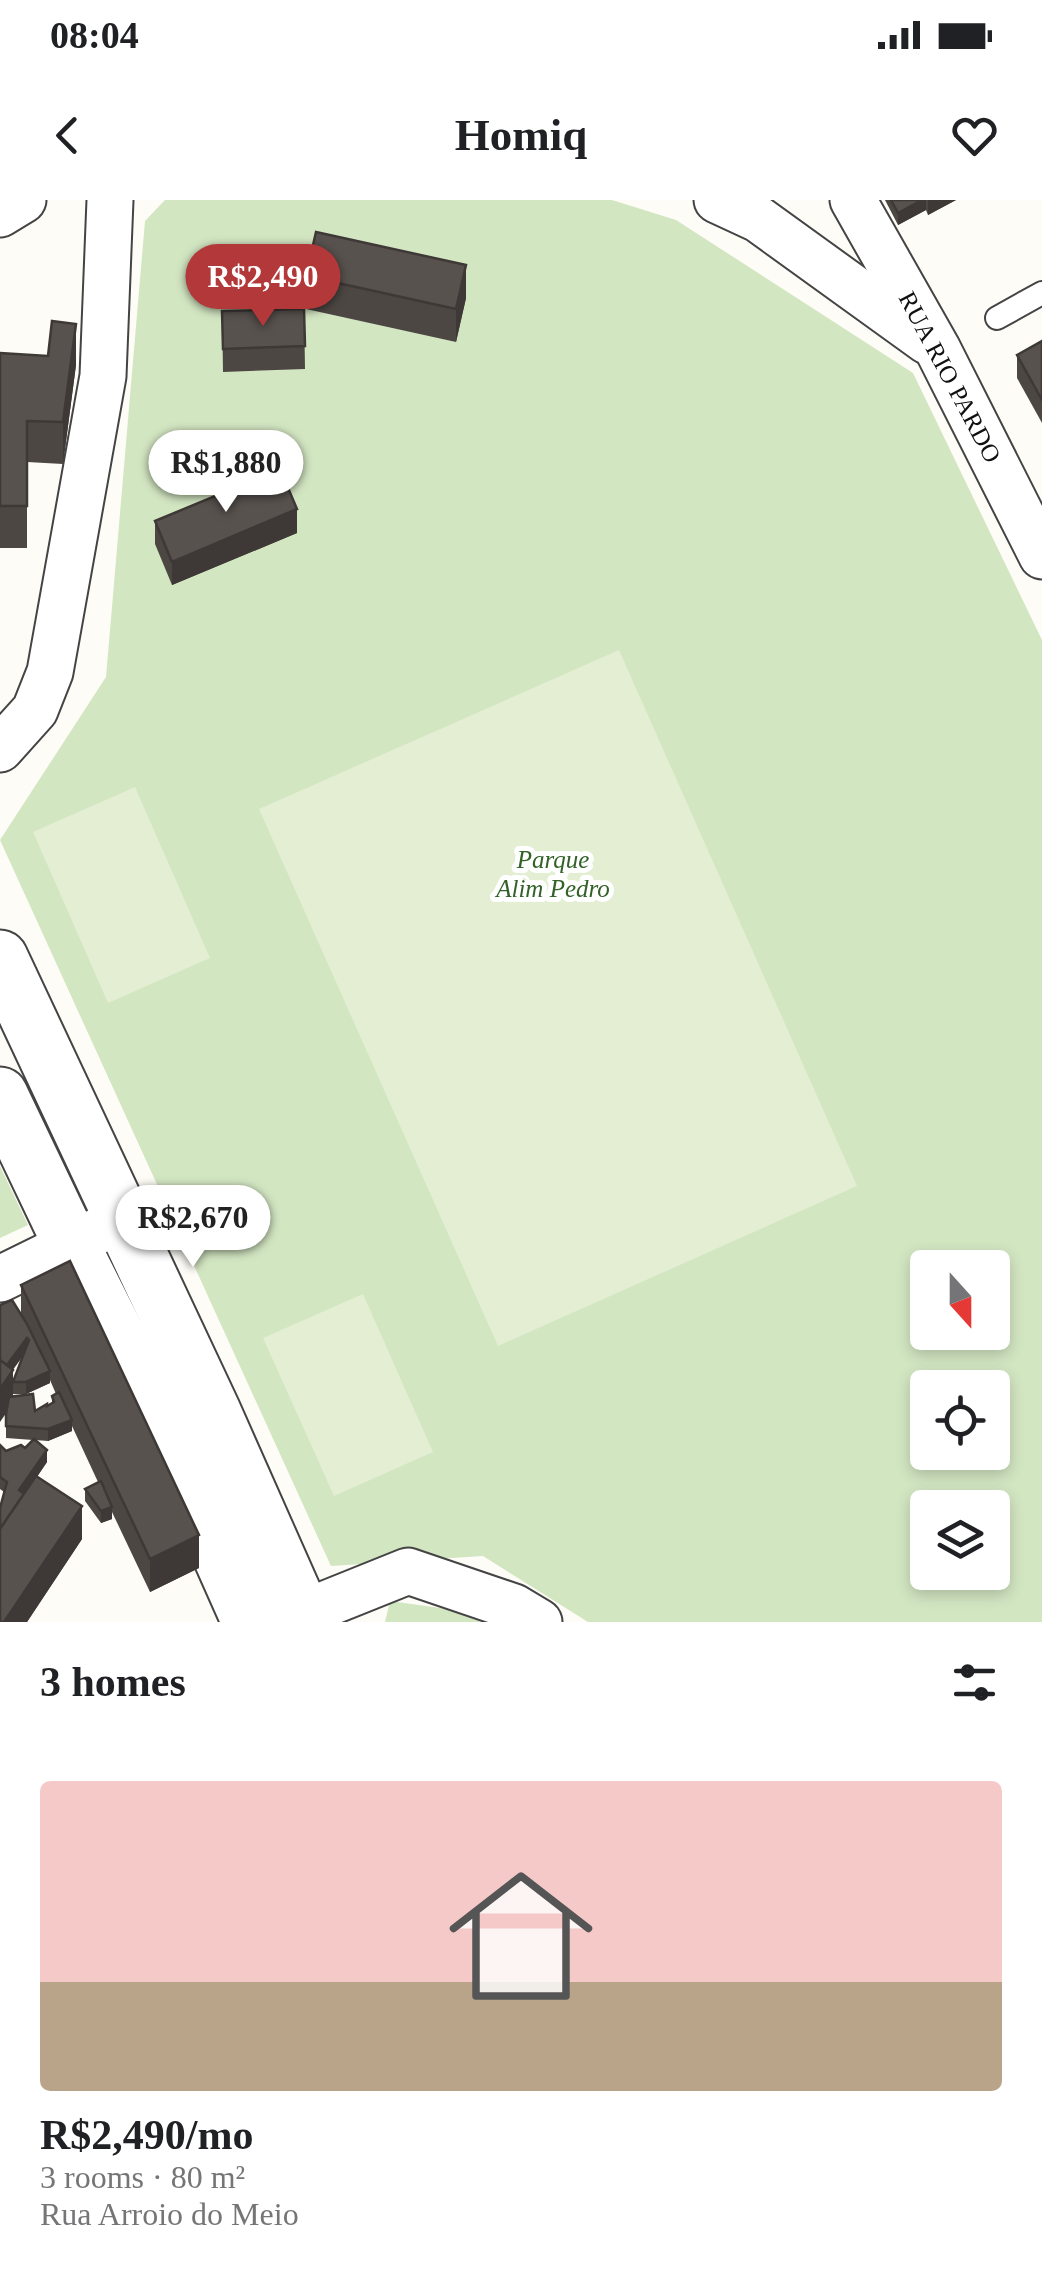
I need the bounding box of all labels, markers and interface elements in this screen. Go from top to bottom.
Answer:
text: 08:04 [50,14,139,56]
icon: back [40,108,95,163]
icon: heart [947,108,1002,163]
text: Homiq [455,110,587,160]
pin: R$2,490 [171,244,355,329]
text: R$2,490 [207,258,319,294]
street label: RUA RIO PARDO [894,287,1006,467]
pin: R$1,880 [134,430,318,515]
text: R$1,880 [170,444,282,480]
park label: Parque Alim Pedro [494,846,610,902]
pin: R$2,670 [101,1185,285,1270]
text: R$2,670 [137,1199,249,1235]
north arrow [910,1250,1010,1350]
map controls [910,1250,1010,1590]
button: locate [910,1370,1010,1470]
button: layers [910,1490,1010,1590]
icon: filters [947,1655,1002,1710]
text: 3 homes [40,1659,186,1705]
icon: home [431,1846,611,2026]
text: R$2,490/mo [40,2112,254,2158]
text: 3 rooms · 80 m² [40,2159,245,2195]
text: Rua Arroio do Meio [40,2196,299,2232]

